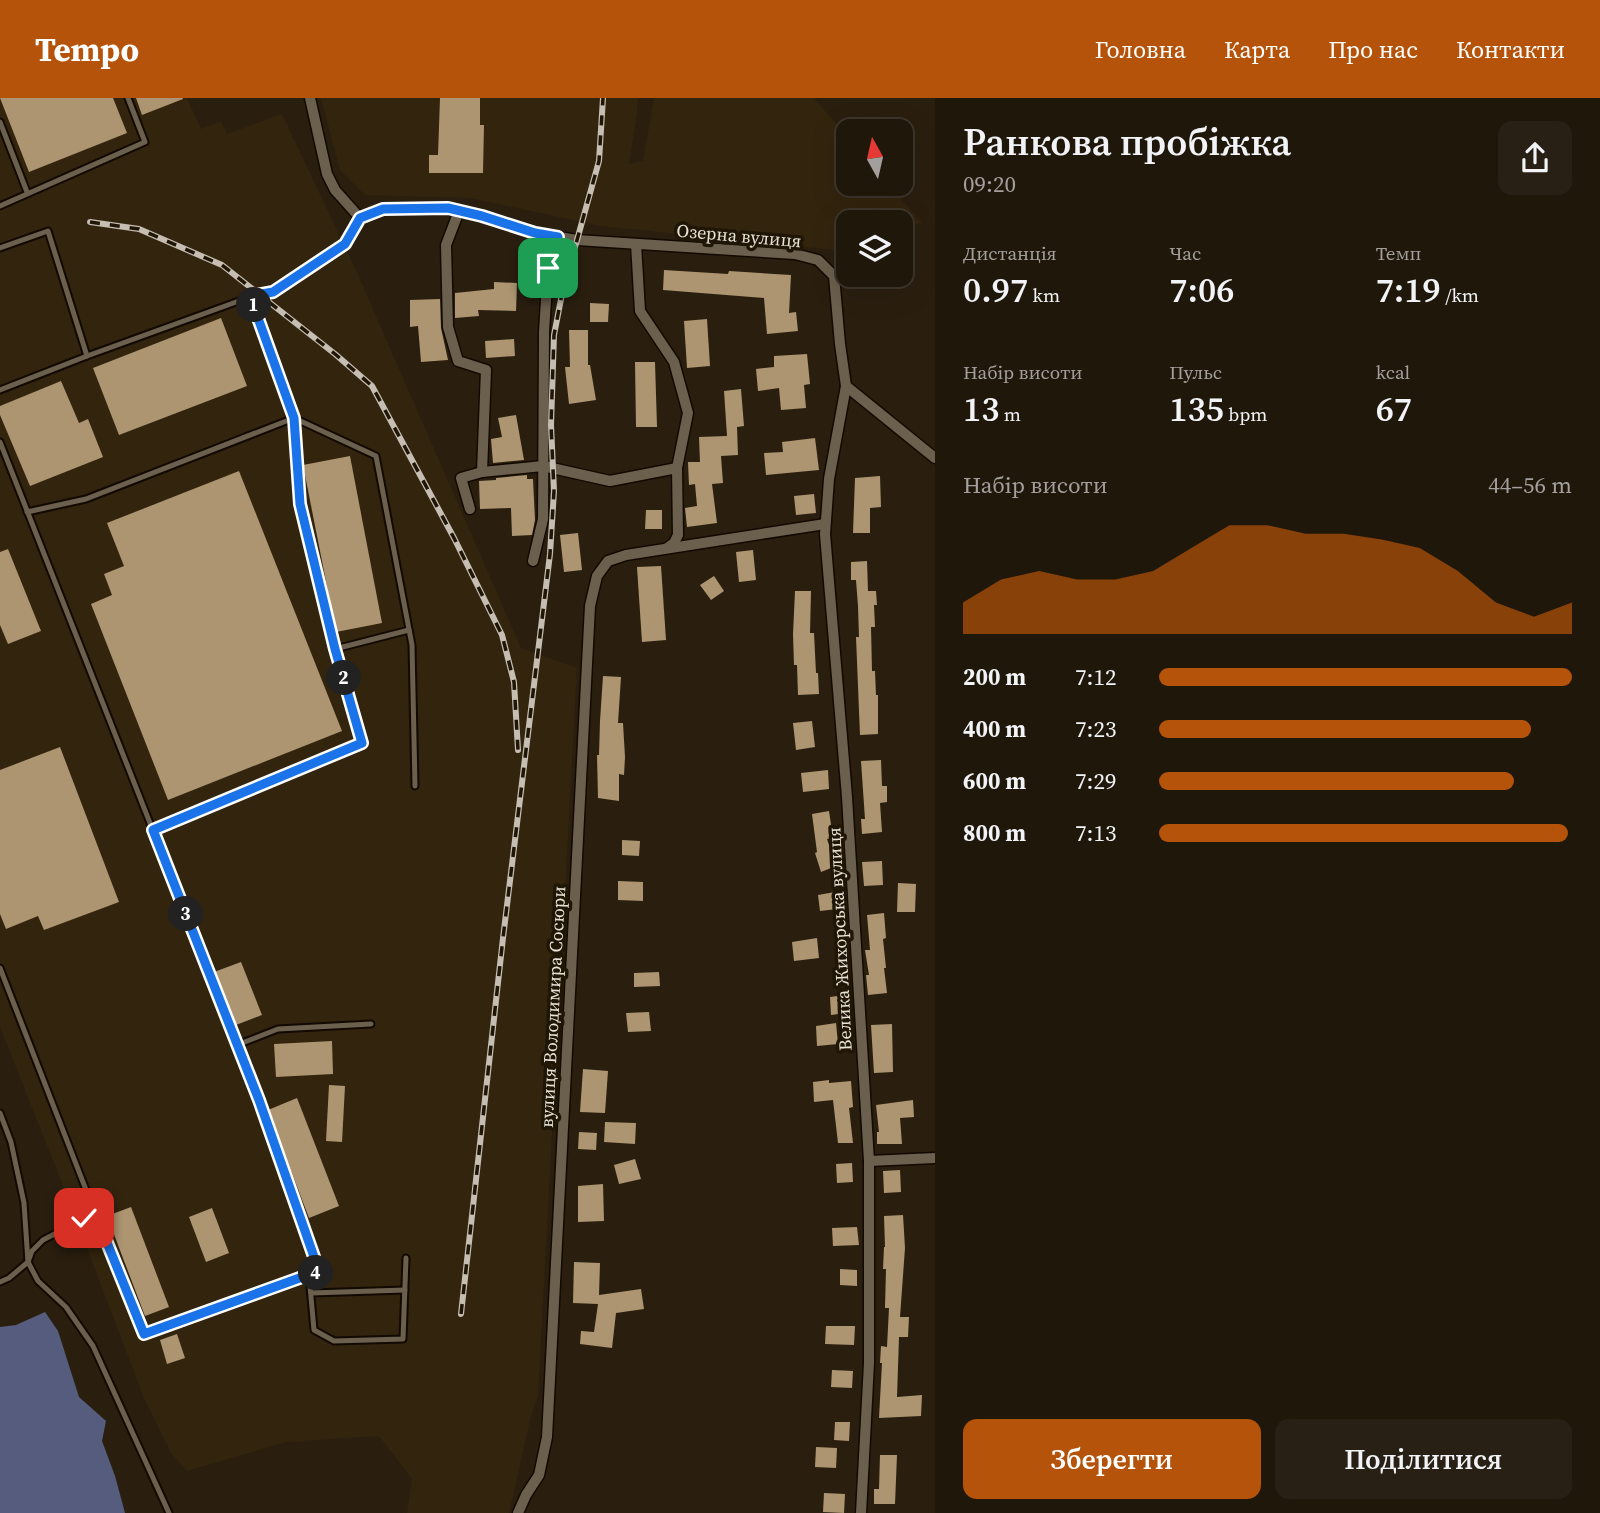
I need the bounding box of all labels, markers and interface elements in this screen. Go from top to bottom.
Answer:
text: Tempo [35,27,139,72]
text: Головна [1095,33,1186,66]
text: Карта [1224,33,1290,66]
text: Про нас [1328,33,1418,66]
text: Контакти [1456,33,1565,66]
text: Ранкова пробіжка [963,116,1291,168]
north arrow [836,119,914,196]
map controls [836,119,913,287]
button: share [1498,121,1572,195]
text: 09:20 [963,168,1016,200]
button: layers [836,210,913,287]
street label: Озерна вулиця [676,218,803,253]
pin [518,238,578,298]
text: Дистанція [963,240,1057,266]
text: Час [1169,240,1201,266]
text: Темп [1376,240,1421,266]
icon: arrive [529,249,567,287]
text: 0.97 [963,266,1028,314]
text: 7:06 [1169,266,1234,314]
text: 7:19 [1376,266,1441,314]
text: km [1028,282,1060,308]
text: /km [1441,282,1479,308]
pin: 1 [236,288,272,322]
text: 1 [248,291,259,317]
text: Набір висоти [963,359,1082,385]
text: Пульс [1169,359,1222,385]
text: kcal [1376,359,1410,385]
text: 13 [963,385,999,433]
text: 135 [1169,385,1224,433]
text: 67 [1376,385,1412,433]
text: m [999,401,1021,427]
text: bpm [1224,401,1267,427]
text: Набір висоти [963,469,1108,501]
text: 44–56 m [1488,469,1572,501]
pin: 2 [326,660,362,696]
text: 200 m [963,661,1026,693]
text: 7:12 [1075,661,1116,693]
text: 2 [338,664,349,690]
text: 400 m [963,713,1026,745]
text: 7:23 [1075,713,1116,745]
text: 600 m [963,765,1026,797]
text: 7:29 [1075,765,1116,797]
text: 800 m [963,817,1026,849]
text: 7:13 [1075,817,1116,849]
street label: Велика Жихорська вулиця [821,827,858,1051]
street label: вулиця Володимира Сосюри [534,886,571,1128]
pin: 3 [168,896,204,932]
text: 3 [180,900,191,926]
pin [54,1188,114,1248]
icon: check [65,1199,103,1237]
pin: 4 [298,1256,334,1290]
text: 4 [310,1259,321,1285]
button: Зберегти [963,1419,1261,1499]
button: Поділитися [1275,1419,1572,1499]

